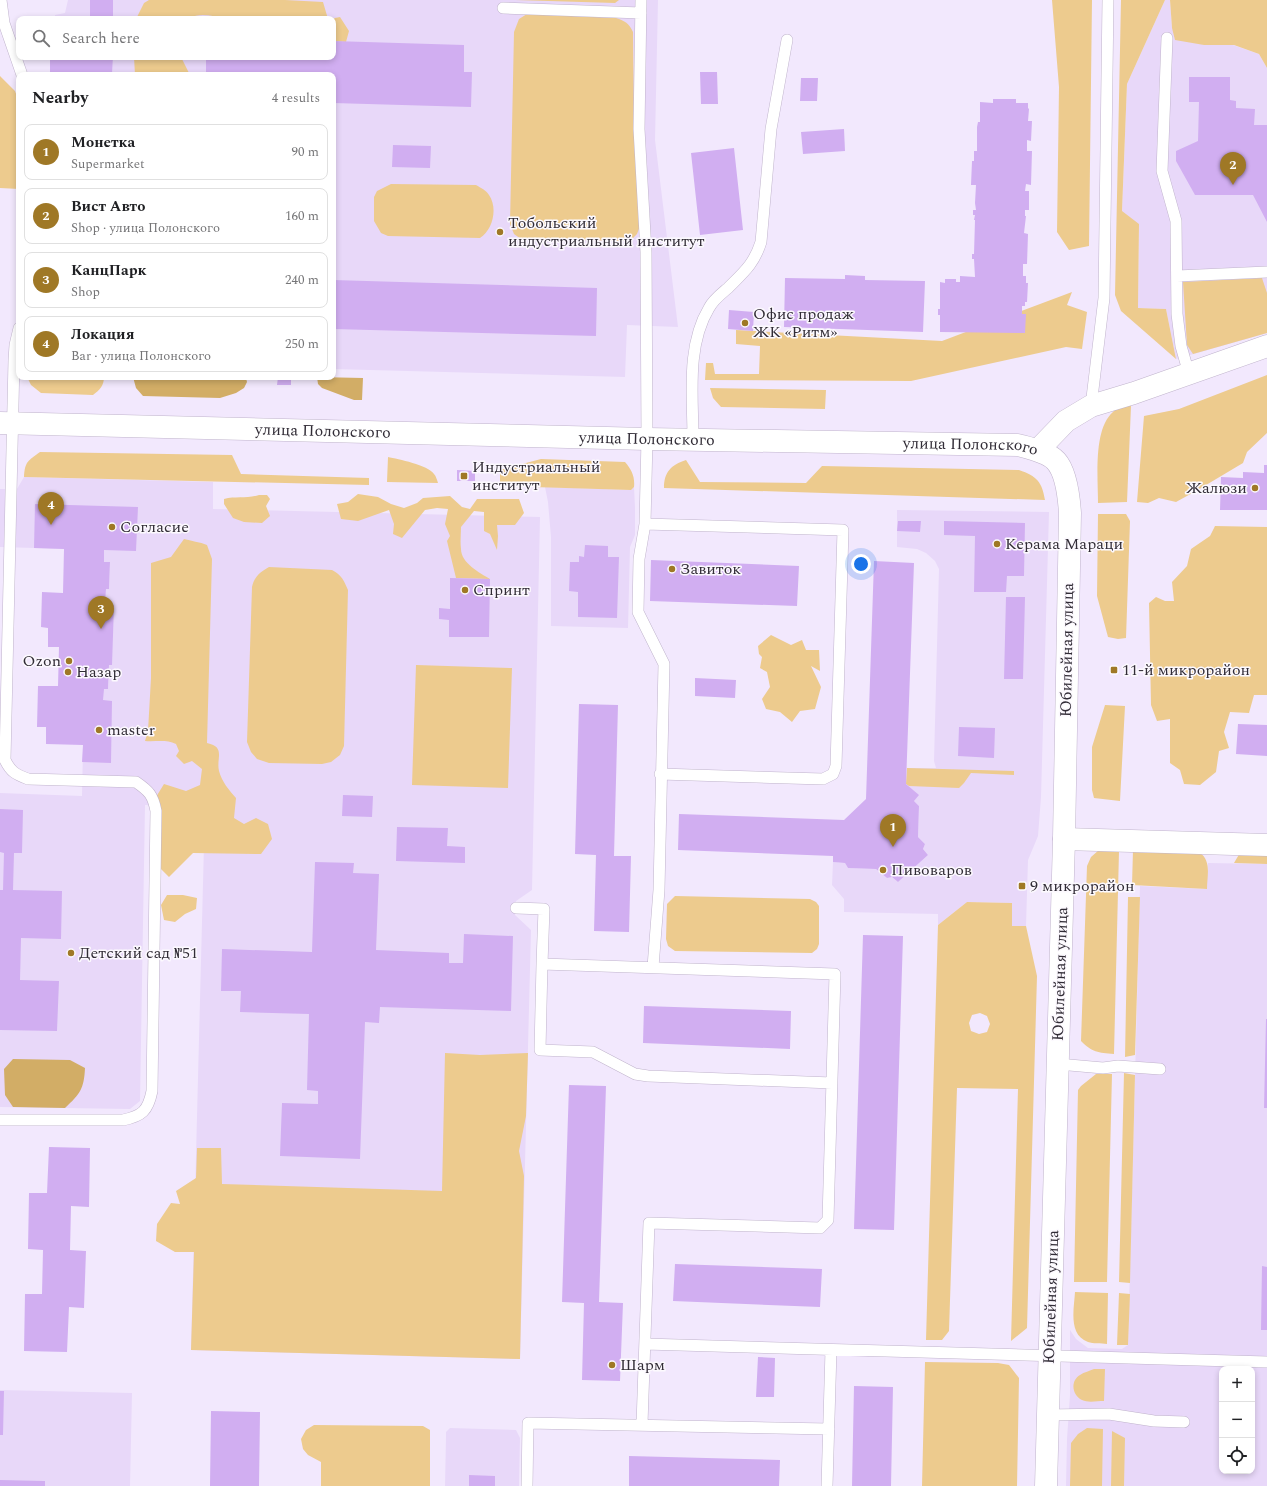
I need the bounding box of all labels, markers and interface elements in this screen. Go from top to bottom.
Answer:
search box [16,16,336,60]
icon: search [30,27,52,49]
text: Search here [62,27,140,50]
text: Nearby [32,85,88,111]
text: 4 results [272,88,320,108]
text: Монетка [71,131,135,154]
text: 1 [42,142,50,162]
text: 90 m [292,142,319,162]
pin: 2 [1220,152,1246,185]
text: Supermarket [71,154,145,174]
text: Вист Авто [71,195,145,218]
text: 2 [42,206,50,226]
text: 160 m [285,206,319,226]
place label: Тобольский индустриальный институт [508,211,705,253]
text: Shop · улица Полонского [71,218,220,238]
marker: Тобольский индустриальный институт [495,227,505,237]
text: КанцПарк [71,259,147,282]
text: 3 [42,270,50,290]
text: 240 m [285,270,319,290]
text: Shop [71,282,100,302]
place label: Офис продаж ЖК «Ритм» [753,302,854,344]
marker: Офис продаж ЖК «Ритм» [740,318,750,328]
text: Локация [71,323,134,346]
text: 4 [42,334,50,354]
text: 250 m [285,334,319,354]
text: Bar · улица Полонского [71,346,211,366]
street label: улица Полонского [254,417,391,445]
street label: улица Полонского [578,425,715,452]
street label: улица Полонского [902,431,1041,462]
place label: Индустриальный институт [472,455,600,497]
marker: Индустриальный институт [459,471,469,481]
place label: Жалюзи [1186,476,1247,500]
marker: Жалюзи [1250,483,1260,493]
pin: 4 [38,492,64,525]
place label: Согласие [120,515,189,539]
marker: Согласие [107,522,117,532]
place label: Керама Мараци [1005,532,1123,556]
marker: Керама Мараци [992,539,1002,549]
your location [851,554,871,574]
place label: Завиток [680,557,741,581]
marker: Завиток [667,564,677,574]
place label: Спринт [473,578,530,602]
street label: Юбилейная улица [1054,582,1080,717]
marker: Спринт [460,585,470,595]
pin: 3 [88,596,114,629]
place label: Ozon [23,649,61,673]
marker: Ozon [64,656,74,666]
place label: 11-й микрорайон [1122,658,1250,682]
place label: Назар [76,660,121,684]
marker: 11-й микрорайон [1109,665,1119,675]
marker: Назар [63,667,73,677]
place label: master [107,718,155,742]
marker: master [94,725,104,735]
pin: 1 [880,814,906,847]
place label: Пивоваров [891,858,972,882]
marker: Пивоваров [878,865,888,875]
place label: 9 микрорайон [1030,874,1134,898]
marker: 9 микрорайон [1017,881,1027,891]
street label: Юбилейная улица [1046,906,1074,1042]
place label: Детский сад №51 [79,941,198,965]
marker: Детский сад №51 [66,948,76,958]
street label: Юбилейная улица [1037,1229,1065,1365]
place label: Шарм [620,1353,665,1377]
marker: Шарм [607,1360,617,1370]
map controls [1219,1366,1255,1474]
button: + [1219,1366,1255,1402]
button: − [1219,1402,1255,1438]
button: locate [1219,1438,1255,1474]

